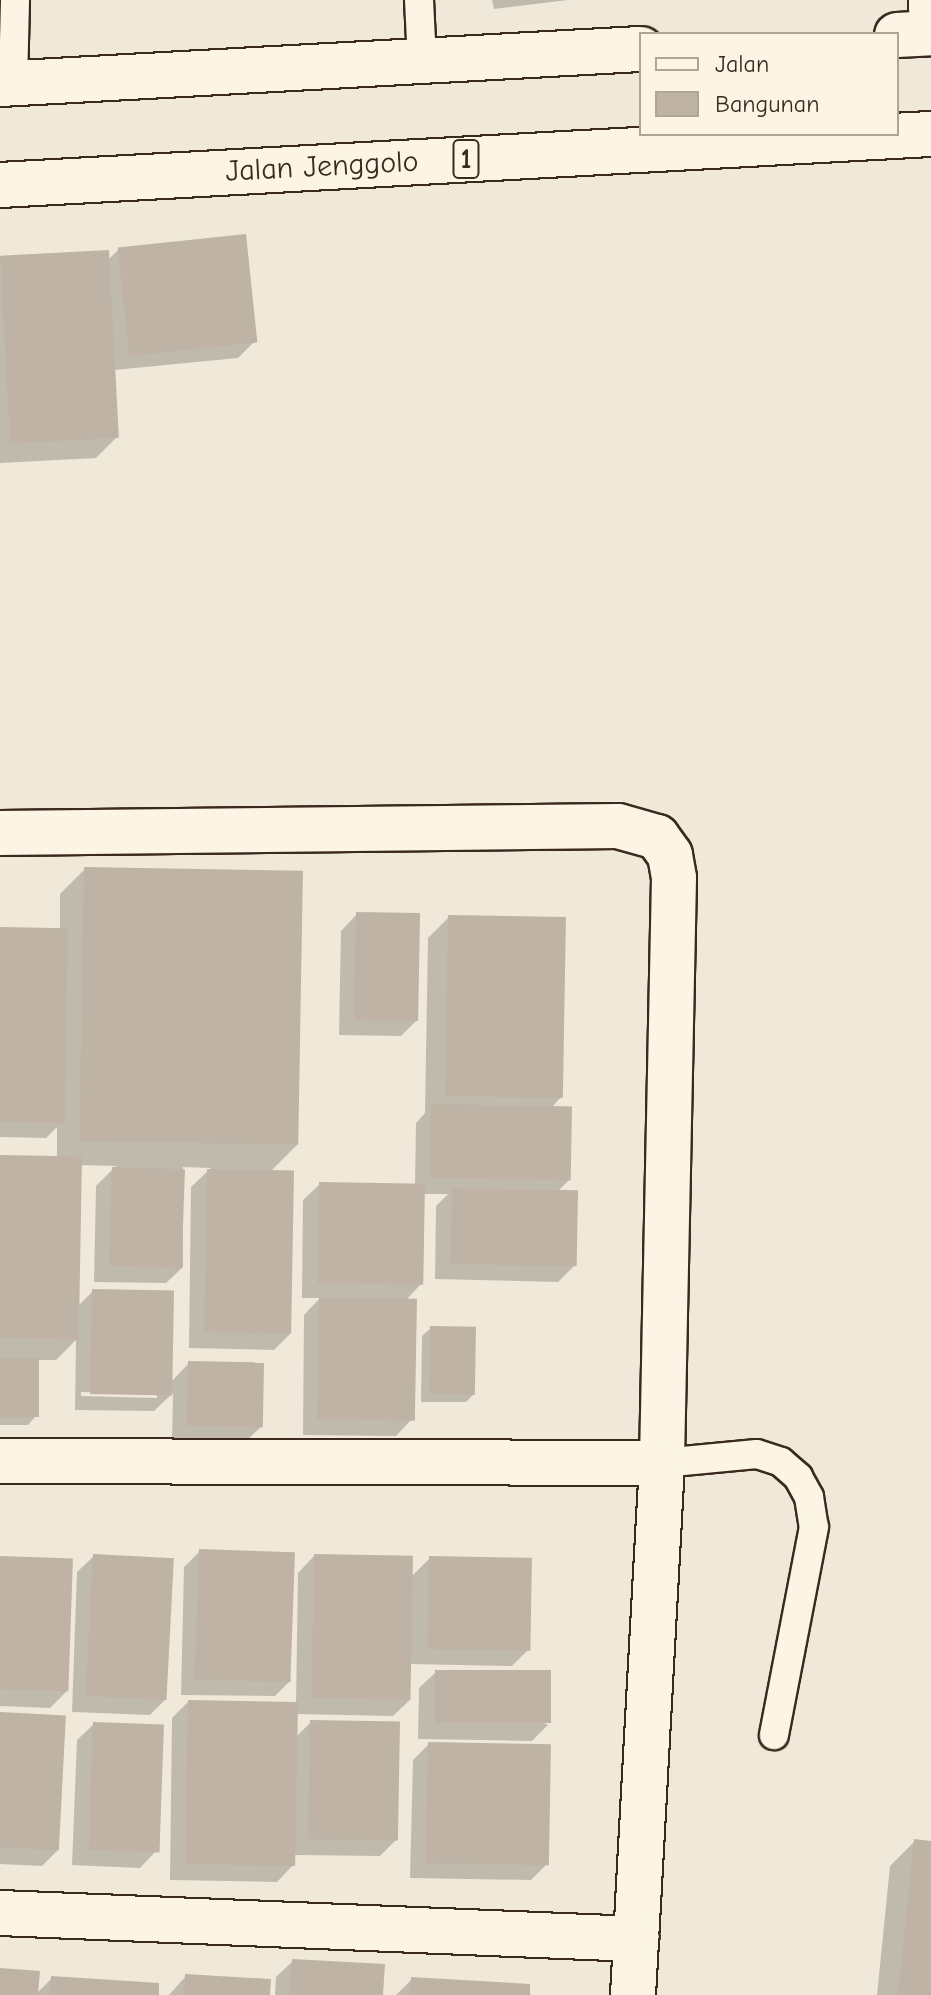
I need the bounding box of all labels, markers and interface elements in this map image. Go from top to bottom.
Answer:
legend [639,32,899,136]
text: Jalan [715,50,769,78]
text: Bangunan [715,90,819,118]
road number: 1 [452,135,480,183]
street label: Jalan Jenggolo [225,144,419,190]

